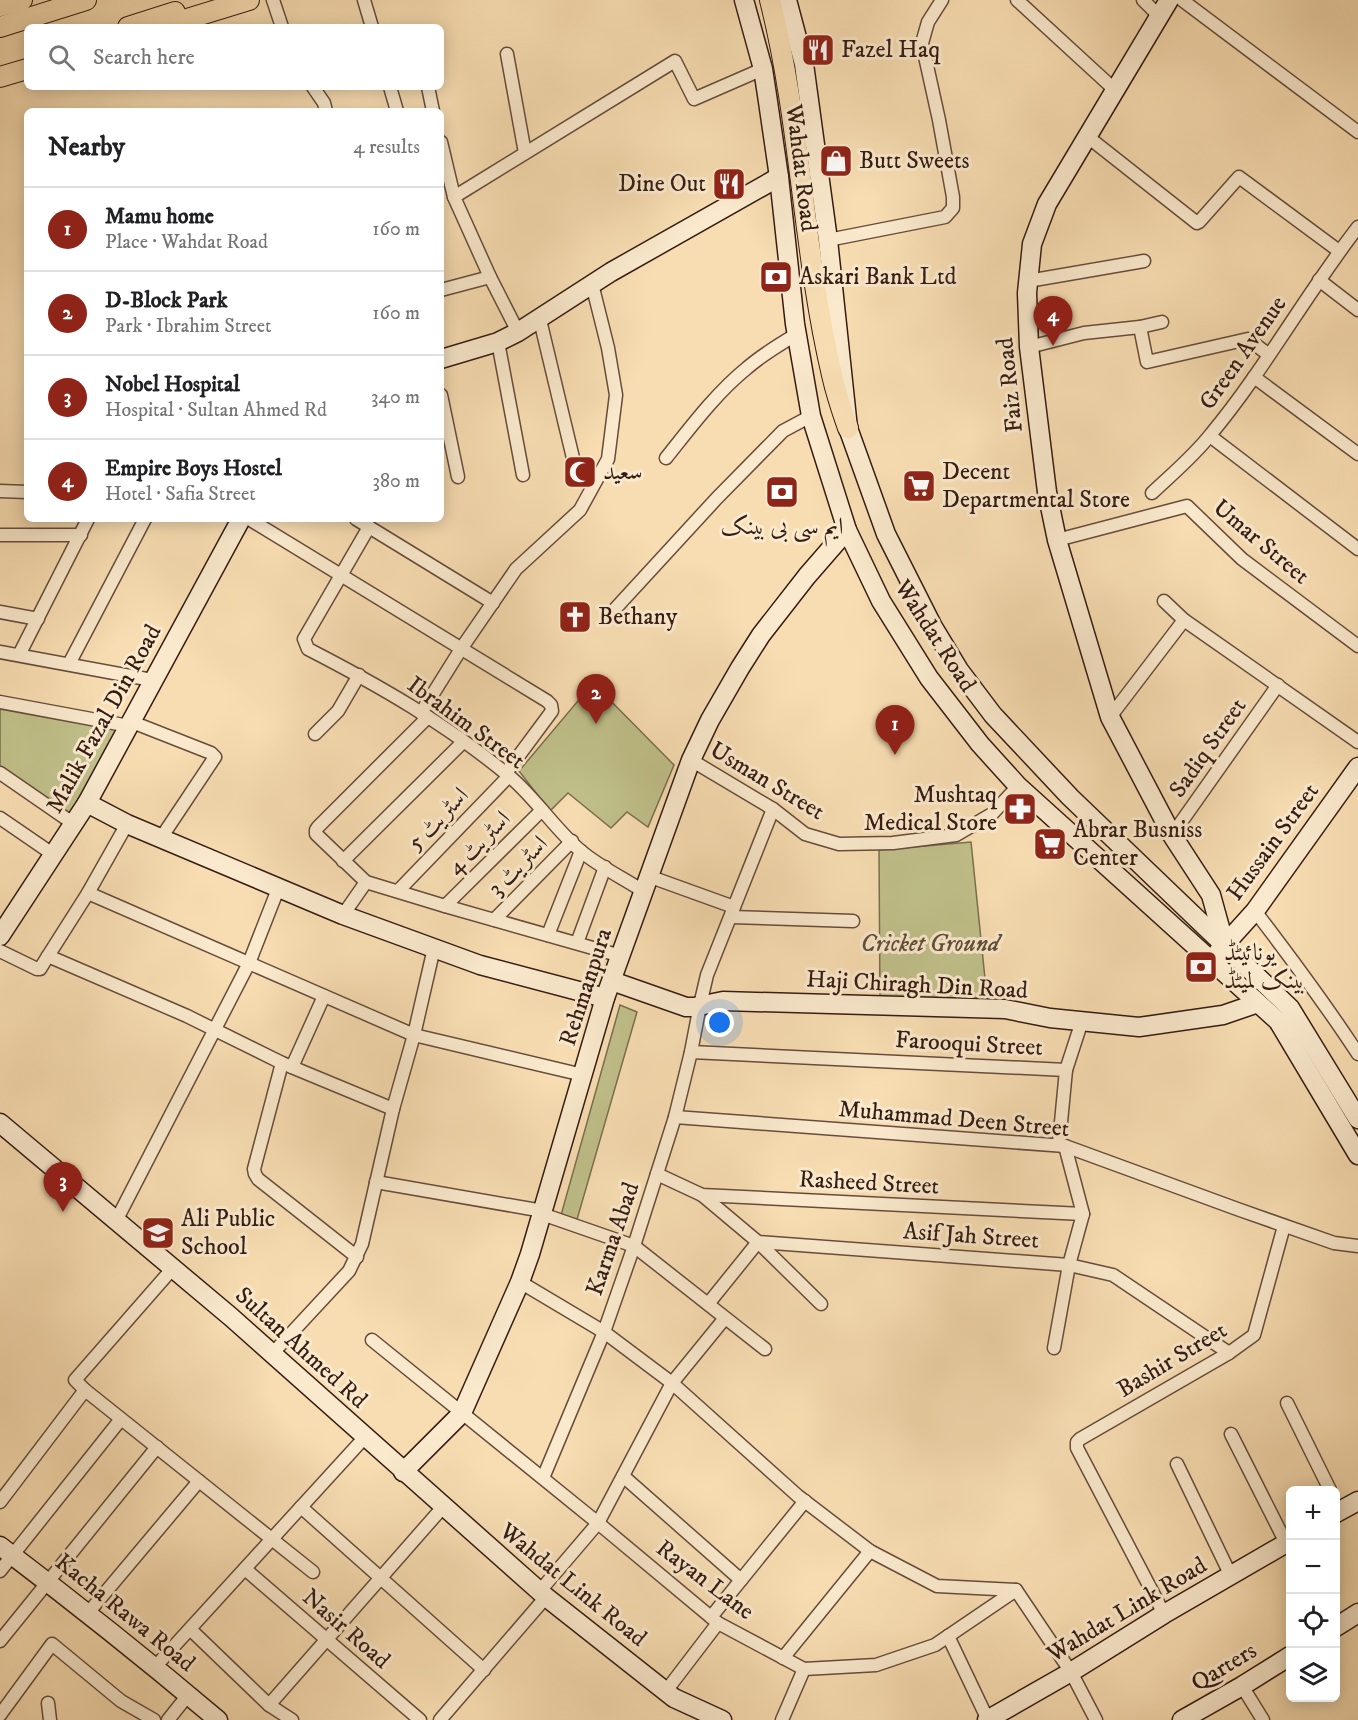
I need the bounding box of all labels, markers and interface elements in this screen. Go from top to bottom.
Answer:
search box [24,24,444,90]
restaurant icon: Fazel Haq [800,32,836,68]
place label: Fazel Haq [841,35,941,65]
icon: search [45,41,78,74]
text: Search here [93,44,195,71]
street label: Wahdat Road [778,102,824,233]
text: Nearby [48,131,125,164]
text: 4 results [353,135,420,160]
shop icon: Butt Sweets [818,143,854,179]
place label: Butt Sweets [859,146,970,176]
restaurant icon: Dine Out [711,166,747,202]
place label: Dine Out [618,169,706,199]
text: Mamu home [105,203,214,230]
text: 1 [64,217,71,242]
text: 160 m [372,217,420,242]
text: Place · Wahdat Road [105,230,268,255]
bank icon: Askari Bank Ltd [758,259,794,295]
place label: Askari Bank Ltd [799,262,957,292]
text: D-Block Park [105,287,228,314]
street label: Green Avenue [1193,290,1293,416]
pin: 4 [1034,296,1072,346]
text: 2 [63,301,72,326]
text: 160 m [372,301,420,326]
text: Park · Ibrahim Street [105,314,271,339]
street label: Faiz Road [990,336,1030,434]
text: Nobel Hospital [105,371,240,398]
text: 3 [64,385,71,410]
text: 340 m [371,385,420,410]
text: Hospital · Sultan Ahmed Rd [105,398,327,423]
mosque icon: سعید [562,454,598,490]
text: Empire Boys Hostel [105,455,282,482]
place label: سعید [603,457,643,487]
place label: Decent Departmental Store [942,457,1130,515]
supermarket icon: Decent Departmental Store [901,468,937,504]
text: 4 [62,469,73,494]
text: 380 m [372,469,420,494]
bank icon: ایم سی بی بینک [764,474,800,510]
text: Hotel · Safia Street [105,482,256,507]
street label: Umar Street [1207,493,1316,591]
place label: ایم سی بی بینک [721,512,843,547]
street label: Wahdat Road [887,573,982,698]
church icon: Bethany [557,599,593,635]
place label: Bethany [598,602,678,632]
street label: Malik Fazal Din Road [40,619,168,819]
street label: Ibrahim Street [401,670,531,776]
pin: 2 [576,674,616,724]
street label: Sadiq Street [1163,692,1253,804]
pin: 1 [876,706,914,755]
street label: Usman Street [704,735,830,827]
street label: Hussain Street [1220,777,1326,907]
place label: Mushtaq Medical Store [864,780,998,838]
street label: اسٹریٹ 5 [401,781,475,857]
pharmacy icon: Mushtaq Medical Store [1002,791,1038,827]
street label: اسٹریٹ 4 [441,805,517,881]
place label: Abrar Busniss Center [1073,815,1202,873]
supermarket icon: Abrar Busniss Center [1032,826,1068,862]
street label: اسٹریٹ 3 [481,829,555,903]
street label: Rehmanpura [553,924,619,1050]
park label: Cricket Ground [861,929,1003,959]
place label: یونائیٹڈ بینک لمیٹڈ [1224,938,1305,996]
bank icon: یونائیٹڈ بینک لمیٹڈ [1183,949,1219,985]
street label: Haji Chiragh Din Road [805,964,1029,1006]
your location [705,1008,734,1037]
street label: Farooqui Street [894,1025,1044,1063]
street label: Muhammad Deen Street [837,1094,1071,1144]
pin: 3 [44,1162,82,1212]
street label: Rasheed Street [798,1164,940,1202]
street label: Karma Abad [580,1178,646,1300]
place label: Ali Public School [181,1204,275,1262]
school or university icon: Ali Public School [140,1215,176,1251]
street label: Asif Jah Street [902,1216,1040,1256]
street label: Sultan Ahmed Rd [229,1281,373,1415]
street label: Bashir Street [1112,1315,1233,1405]
map controls [1286,1486,1340,1702]
button: + [1286,1486,1340,1540]
street label: Wahdat Link Road [492,1516,653,1654]
street label: Rayan Lane [650,1533,760,1627]
button: − [1286,1540,1340,1594]
street label: Kacha Rawa Road [49,1547,201,1679]
street label: Wahdat Link Road [1041,1551,1212,1670]
street label: Nasir Road [296,1582,396,1676]
button: locate [1286,1594,1340,1648]
street label: Qarters [1186,1636,1262,1698]
button: layers [1286,1648,1340,1702]

